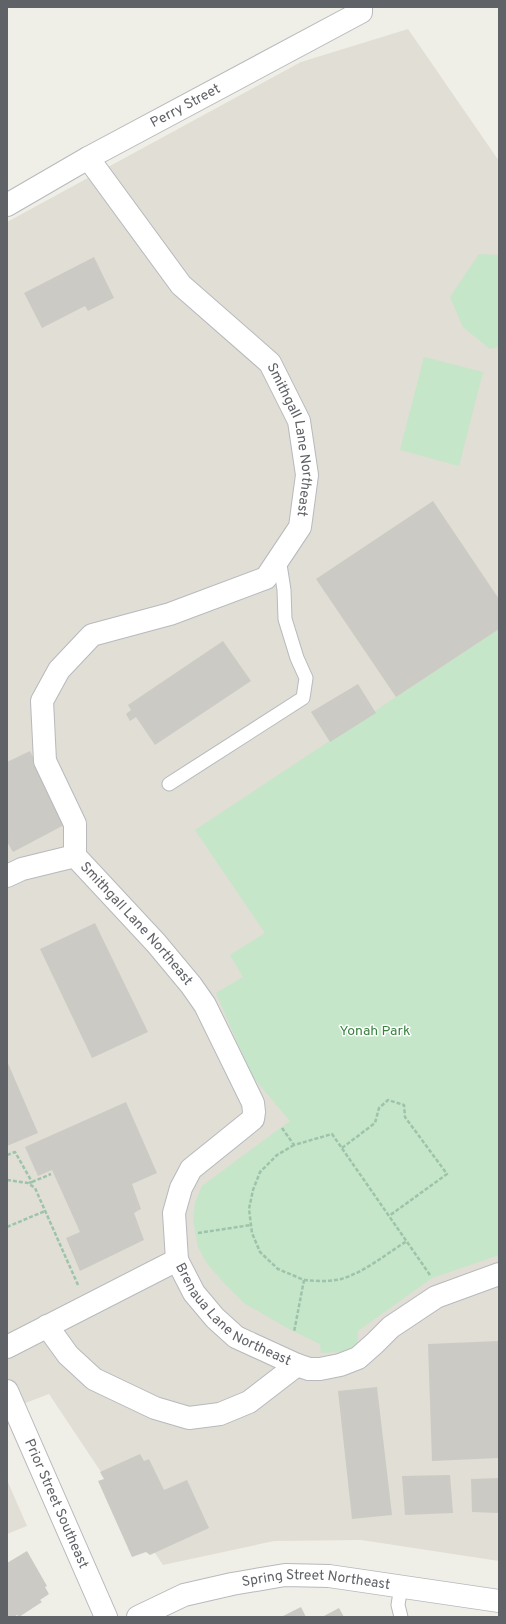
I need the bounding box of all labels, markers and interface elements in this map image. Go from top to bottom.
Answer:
street label: Perry Street [147,80,223,132]
street label: Smithgall Lane Northeast [263,360,316,518]
street label: Smithgall Lane Northeast [76,858,196,989]
park label: Yonah Park [340,1023,410,1040]
street label: Brenaua Lane Northeast [171,1260,294,1370]
street label: Prior Street Southeast [21,1436,92,1571]
street label: Spring Street Northeast [240,1566,391,1593]

